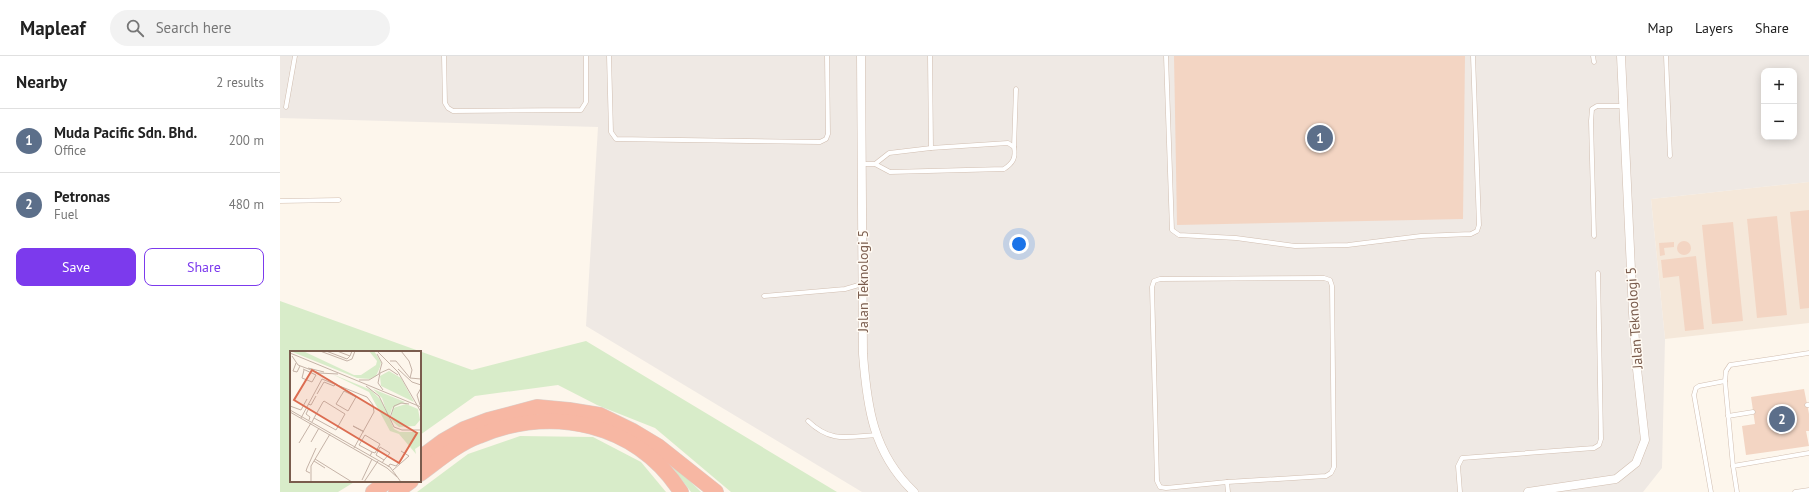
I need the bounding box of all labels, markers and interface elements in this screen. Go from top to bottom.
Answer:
search box [110,10,390,46]
text: Mapleaf [20,16,86,40]
icon: search [124,17,146,39]
text: Search here [156,18,231,37]
text: Map [1647,19,1673,37]
text: Layers [1695,19,1733,37]
text: Share [1755,19,1789,37]
map controls [1761,68,1797,140]
button: + [1761,68,1797,104]
text: Nearby [16,71,67,93]
text: 2 results [216,74,264,91]
button: − [1761,104,1797,140]
text: Muda Pacific Sdn. Bhd. [54,123,197,142]
pin: 1 [1307,123,1333,153]
text: 1 [25,132,33,149]
text: 200 m [229,132,264,149]
text: Office [54,142,86,159]
text: Petronas [54,187,110,206]
text: 2 [25,196,33,213]
text: 480 m [229,196,264,213]
text: Fuel [54,206,78,223]
street label: Jalan Teknologi 5 [854,230,872,333]
your location [1009,234,1029,254]
button: Save [16,248,136,286]
button: Share [144,248,264,286]
street label: Jalan Teknologi 5 [1621,266,1647,371]
inset map [290,351,421,482]
pin: 2 [1769,404,1795,434]

